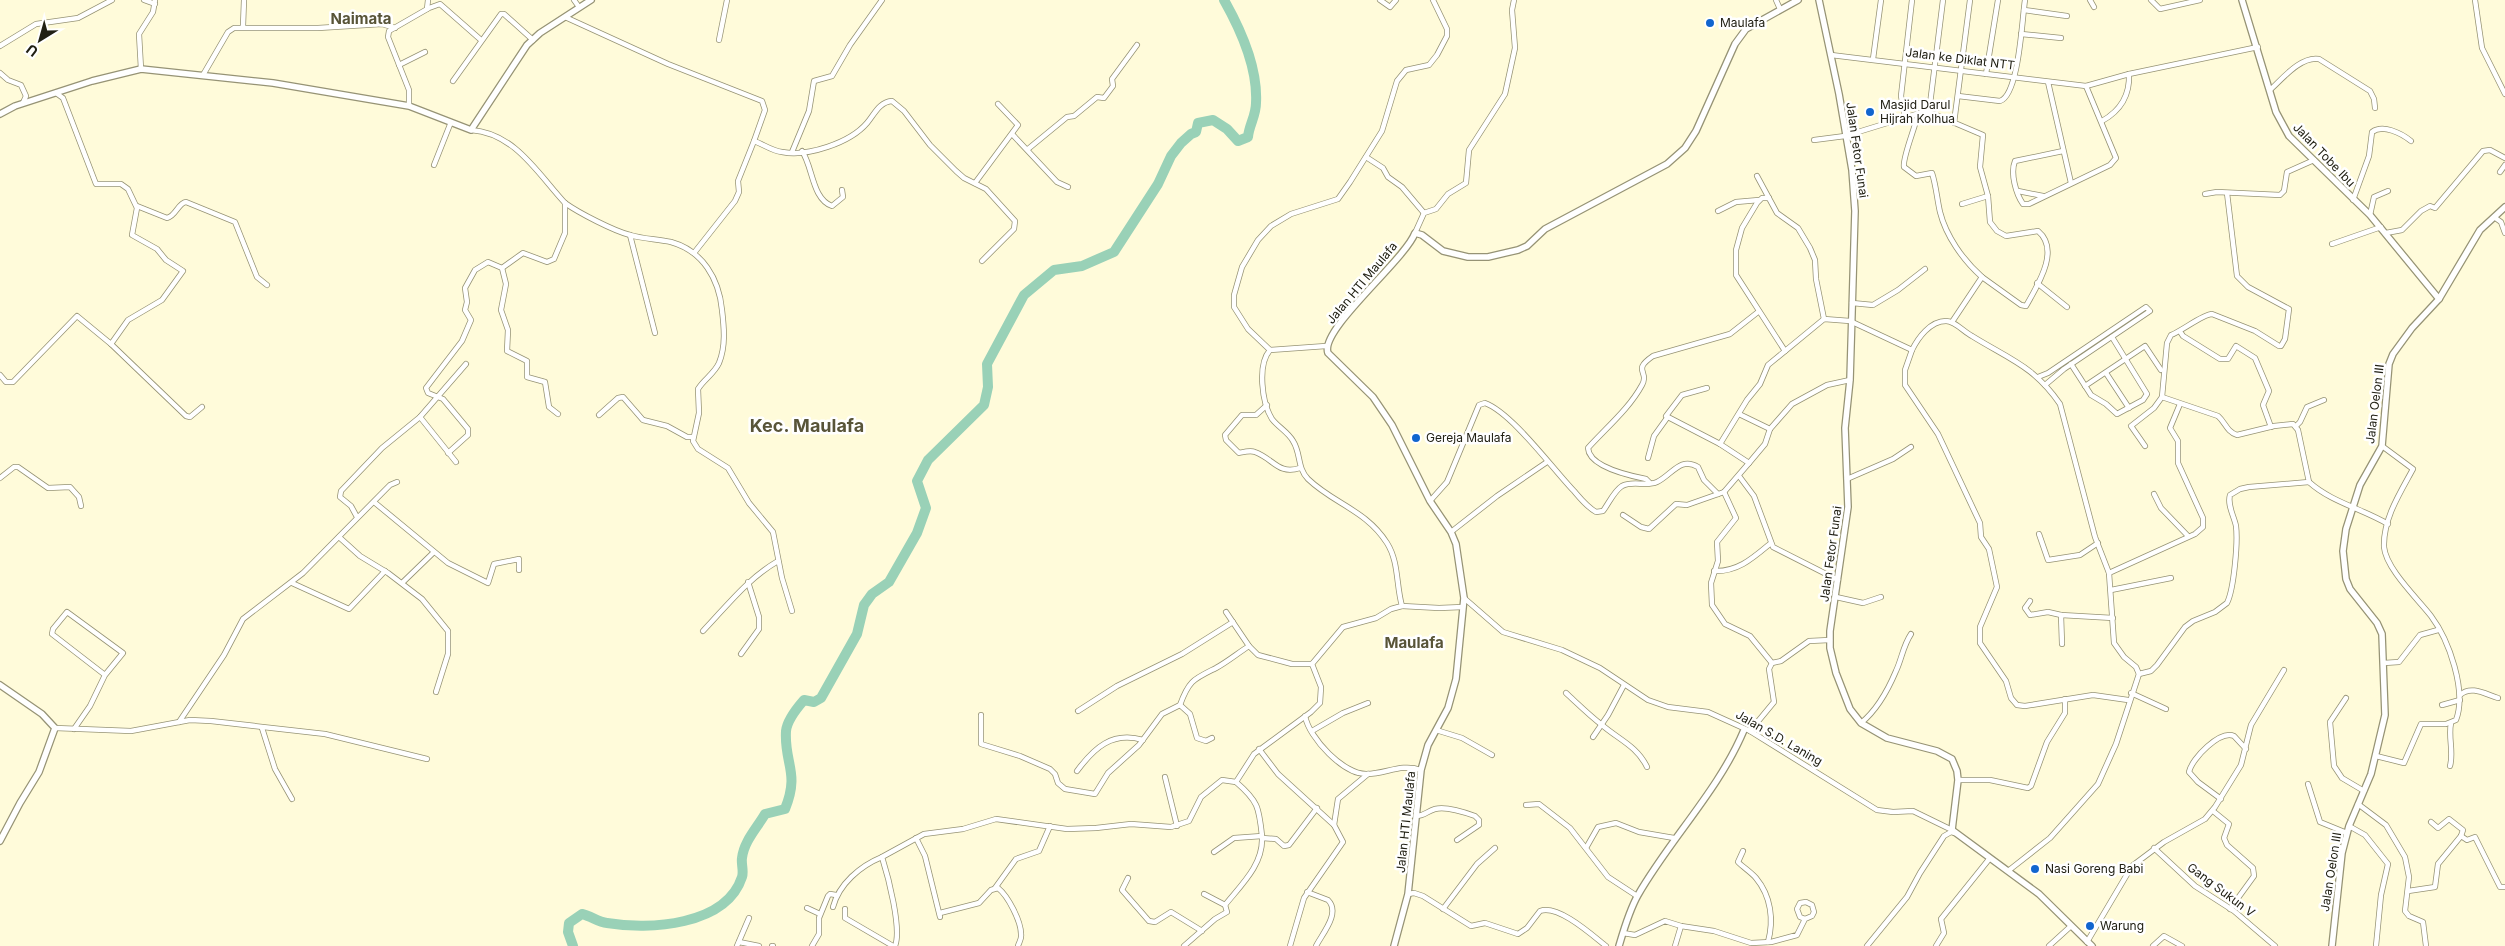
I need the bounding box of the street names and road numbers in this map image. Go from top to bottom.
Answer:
street label: Jalan ke Diklat NTT [1905,44,2016,73]
street label: Jalan Fetor Funai [1843,101,1872,199]
street label: Jalan Tobe Ibu [2290,120,2359,190]
street label: Jalan HTI Maulafa [1323,239,1400,327]
street label: Jalan Oelon III [2362,363,2387,445]
street label: Jalan Fetor Funai [1816,505,1845,603]
street label: Jalan S.D. Laning [1733,707,1825,769]
street label: Jalan HTI Maulafa [1393,770,1418,874]
street label: Jalan Oelon III [2317,831,2344,913]
street label: Gang Sukun V [2185,859,2258,920]

